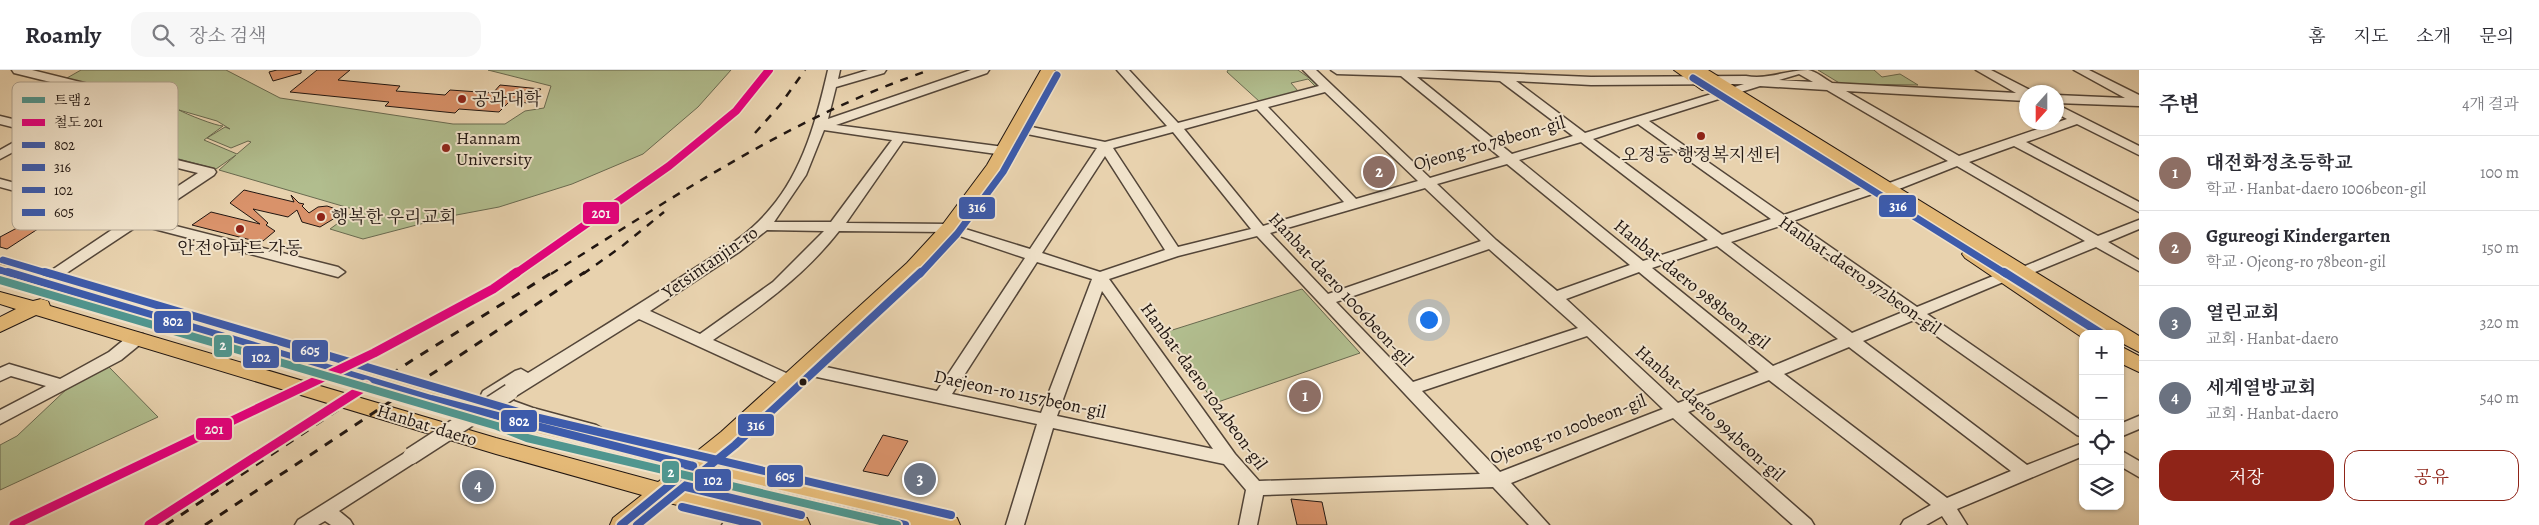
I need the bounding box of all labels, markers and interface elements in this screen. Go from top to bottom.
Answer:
search box [131,12,481,57]
text: Roamly [25,19,101,51]
icon: search [149,21,177,49]
text: 장소 검색 [189,23,266,49]
text: 홈 [2308,24,2326,48]
text: 지도 [2354,24,2388,48]
text: 소개 [2416,24,2451,48]
text: 문의 [2479,24,2514,48]
legend [12,82,178,230]
north arrow [2019,85,2064,130]
place label: 공과대학 [472,87,542,111]
text: 주변 [2159,90,2200,118]
text: 트램 2 [54,91,91,110]
marker: 공과대학 [456,93,468,105]
text: 4개 결과 [2462,93,2519,115]
street label: Ojeong-ro 78beon-gil [1410,110,1568,176]
text: 철도 201 [54,113,103,132]
place label: Hannam University [456,126,533,171]
marker: 오정동 행정복지센터 [1695,130,1707,142]
text: 802 [54,136,75,155]
marker: Hannam University [440,142,452,154]
place label: 오정동 행정복지센터 [1621,143,1781,167]
text: 대전화정초등학교 [2206,150,2353,176]
pin: 2 [1363,153,1395,191]
text: 316 [54,158,71,177]
text: 1 [2172,162,2178,184]
text: 100 m [2480,162,2519,184]
text: 학교 · Hanbat-daero 1006beon-gil [2206,178,2426,200]
text: 102 [54,181,73,200]
line badge: 316 [1878,194,1917,218]
line badge: 316 [958,196,996,220]
text: 316 [1889,197,1907,216]
text: 316 [968,198,986,217]
line badge: 201 [582,201,620,225]
text: 605 [54,203,74,222]
text: 201 [592,204,610,223]
place label: 행복한 우리교회 [331,205,456,229]
street label: Hanbat-daero 1006beon-gil [1263,207,1419,372]
street label: Hanbat-daero 972beon-gil [1774,210,1946,340]
marker: 행복한 우리교회 [315,211,327,223]
street label: Hanbat-daero 988beon-gil [1609,214,1775,355]
street label: Yetsintanjin-ro [657,220,762,304]
marker: 안전아파트 가동 [234,223,246,235]
text: Ggureogi Kindergarten [2206,223,2391,249]
place label: 안전아파트 가동 [177,236,303,260]
text: 2 [2171,237,2179,259]
text: 150 m [2482,237,2519,259]
text: 학교 · Ojeong-ro 78beon-gil [2206,251,2386,273]
street label: Hanbat-daero 1024beon-gil [1135,298,1273,475]
text: 열린교회 [2206,300,2279,326]
your location [1416,307,1442,333]
line badge: 802 [153,310,192,334]
text: 802 [163,312,183,331]
text: 3 [2172,312,2178,334]
text: 320 m [2480,312,2519,334]
text: 교회 · Hanbat-daero [2206,328,2338,350]
map controls [2079,330,2124,510]
button: + [2079,330,2124,375]
line badge: 2 [213,334,233,358]
text: 2 [220,336,227,355]
line badge: 605 [291,339,329,363]
street label: Hanbat-daero 994beon-gil [1630,340,1790,487]
text: 605 [300,341,320,360]
line badge: 102 [242,345,280,369]
text: 102 [252,348,271,367]
street label: Daejeon-ro 1157beon-gil [932,364,1109,424]
button: − [2079,375,2124,420]
text: 세계열방교회 [2206,375,2316,401]
unlabelled marker [798,377,808,387]
pin: 1 [1289,377,1321,415]
text: 4 [2171,387,2179,409]
text: 540 m [2480,387,2519,409]
street label: Ojeong-ro 100beon-gil [1486,388,1650,470]
street label: Hanbat-daero [374,398,480,452]
text: 교회 · Hanbat-daero [2206,403,2338,425]
line badge: 802 [500,409,538,433]
text: 802 [509,412,529,431]
line badge: 316 [737,413,775,437]
text: 316 [747,416,765,435]
line badge: 201 [195,417,233,441]
text: 201 [205,420,223,439]
button: locate [2079,420,2124,465]
button: 저장 [2159,450,2334,501]
button: 공유 [2344,450,2519,501]
line badge: 2 [661,460,680,484]
pin: 3 [904,460,936,498]
text: 2 [668,463,675,482]
line badge: 605 [766,464,804,488]
button: layers [2079,465,2124,510]
pin: 4 [462,467,494,505]
text: 605 [775,467,795,486]
line badge: 102 [694,468,732,492]
text: 102 [704,471,723,490]

